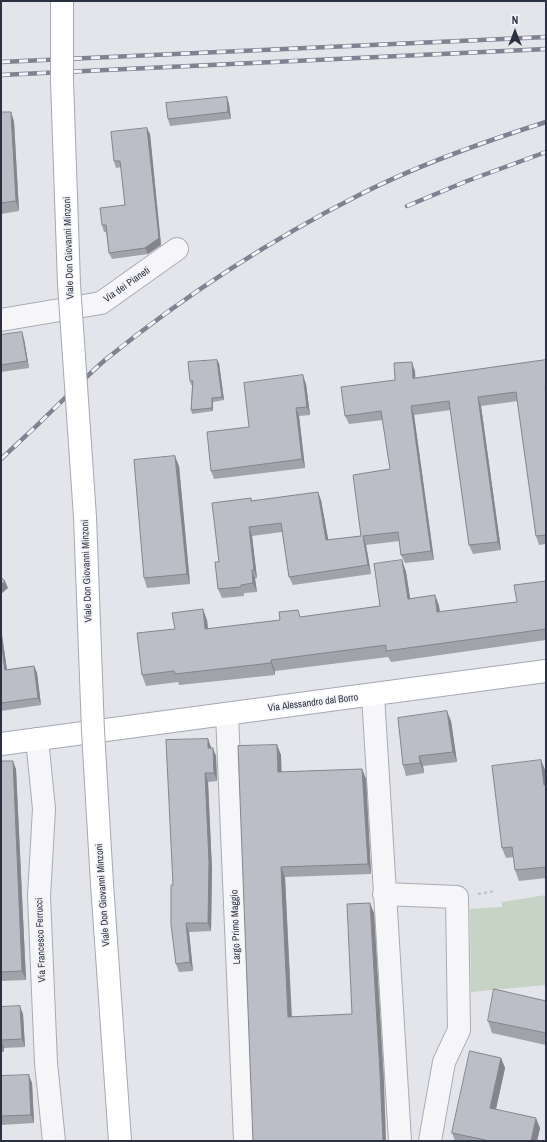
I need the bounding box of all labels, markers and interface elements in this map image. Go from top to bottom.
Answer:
north arrow [495,12,535,52]
text: N [512,13,518,27]
street label: Viale Don Giovanni Minzoni [61,196,77,300]
street label: Via dei Pianeti [101,265,153,305]
street label: Viale Don Giovanni Minzoni [79,519,95,623]
street label: Via Alessandro dal Borro [267,691,359,715]
street label: Viale Don Giovanni Minzoni [93,843,113,947]
street label: Largo Primo Maggio [229,889,243,965]
street label: Via Francesco Ferrucci [34,897,48,983]

